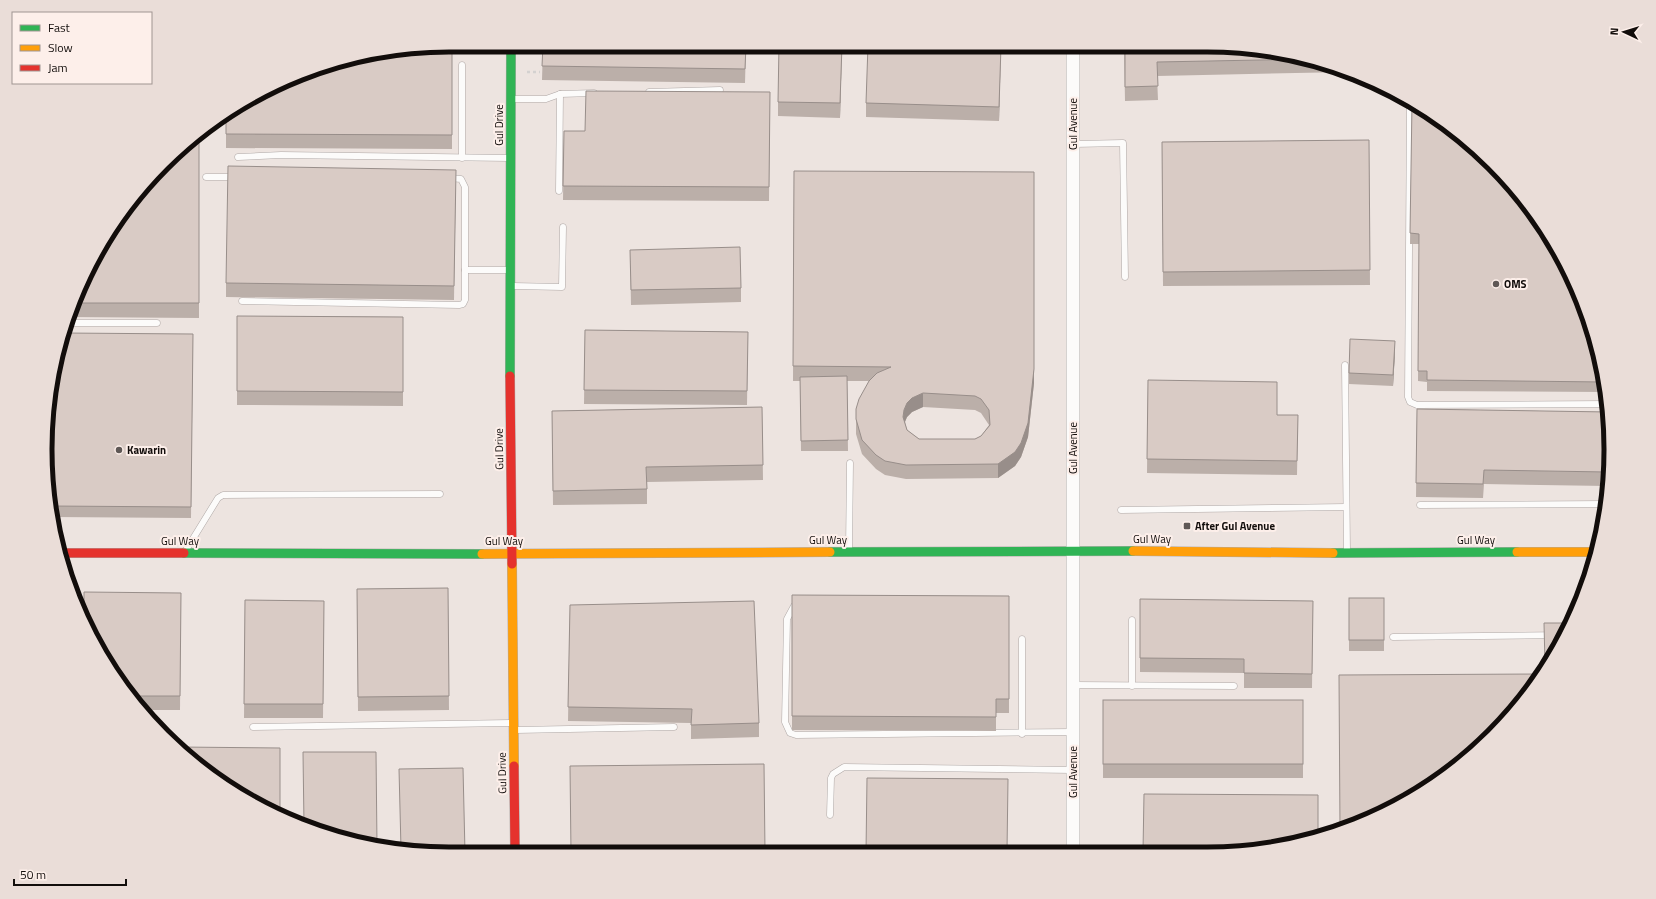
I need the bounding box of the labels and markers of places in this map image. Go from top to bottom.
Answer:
place label: OMS [1504,276,1527,292]
marker: OMS [1491,279,1501,289]
place label: Kawarin [127,442,166,458]
marker: Kawarin [114,445,124,455]
place label: After Gul Avenue [1195,518,1275,534]
marker: After Gul Avenue [1182,521,1192,531]

